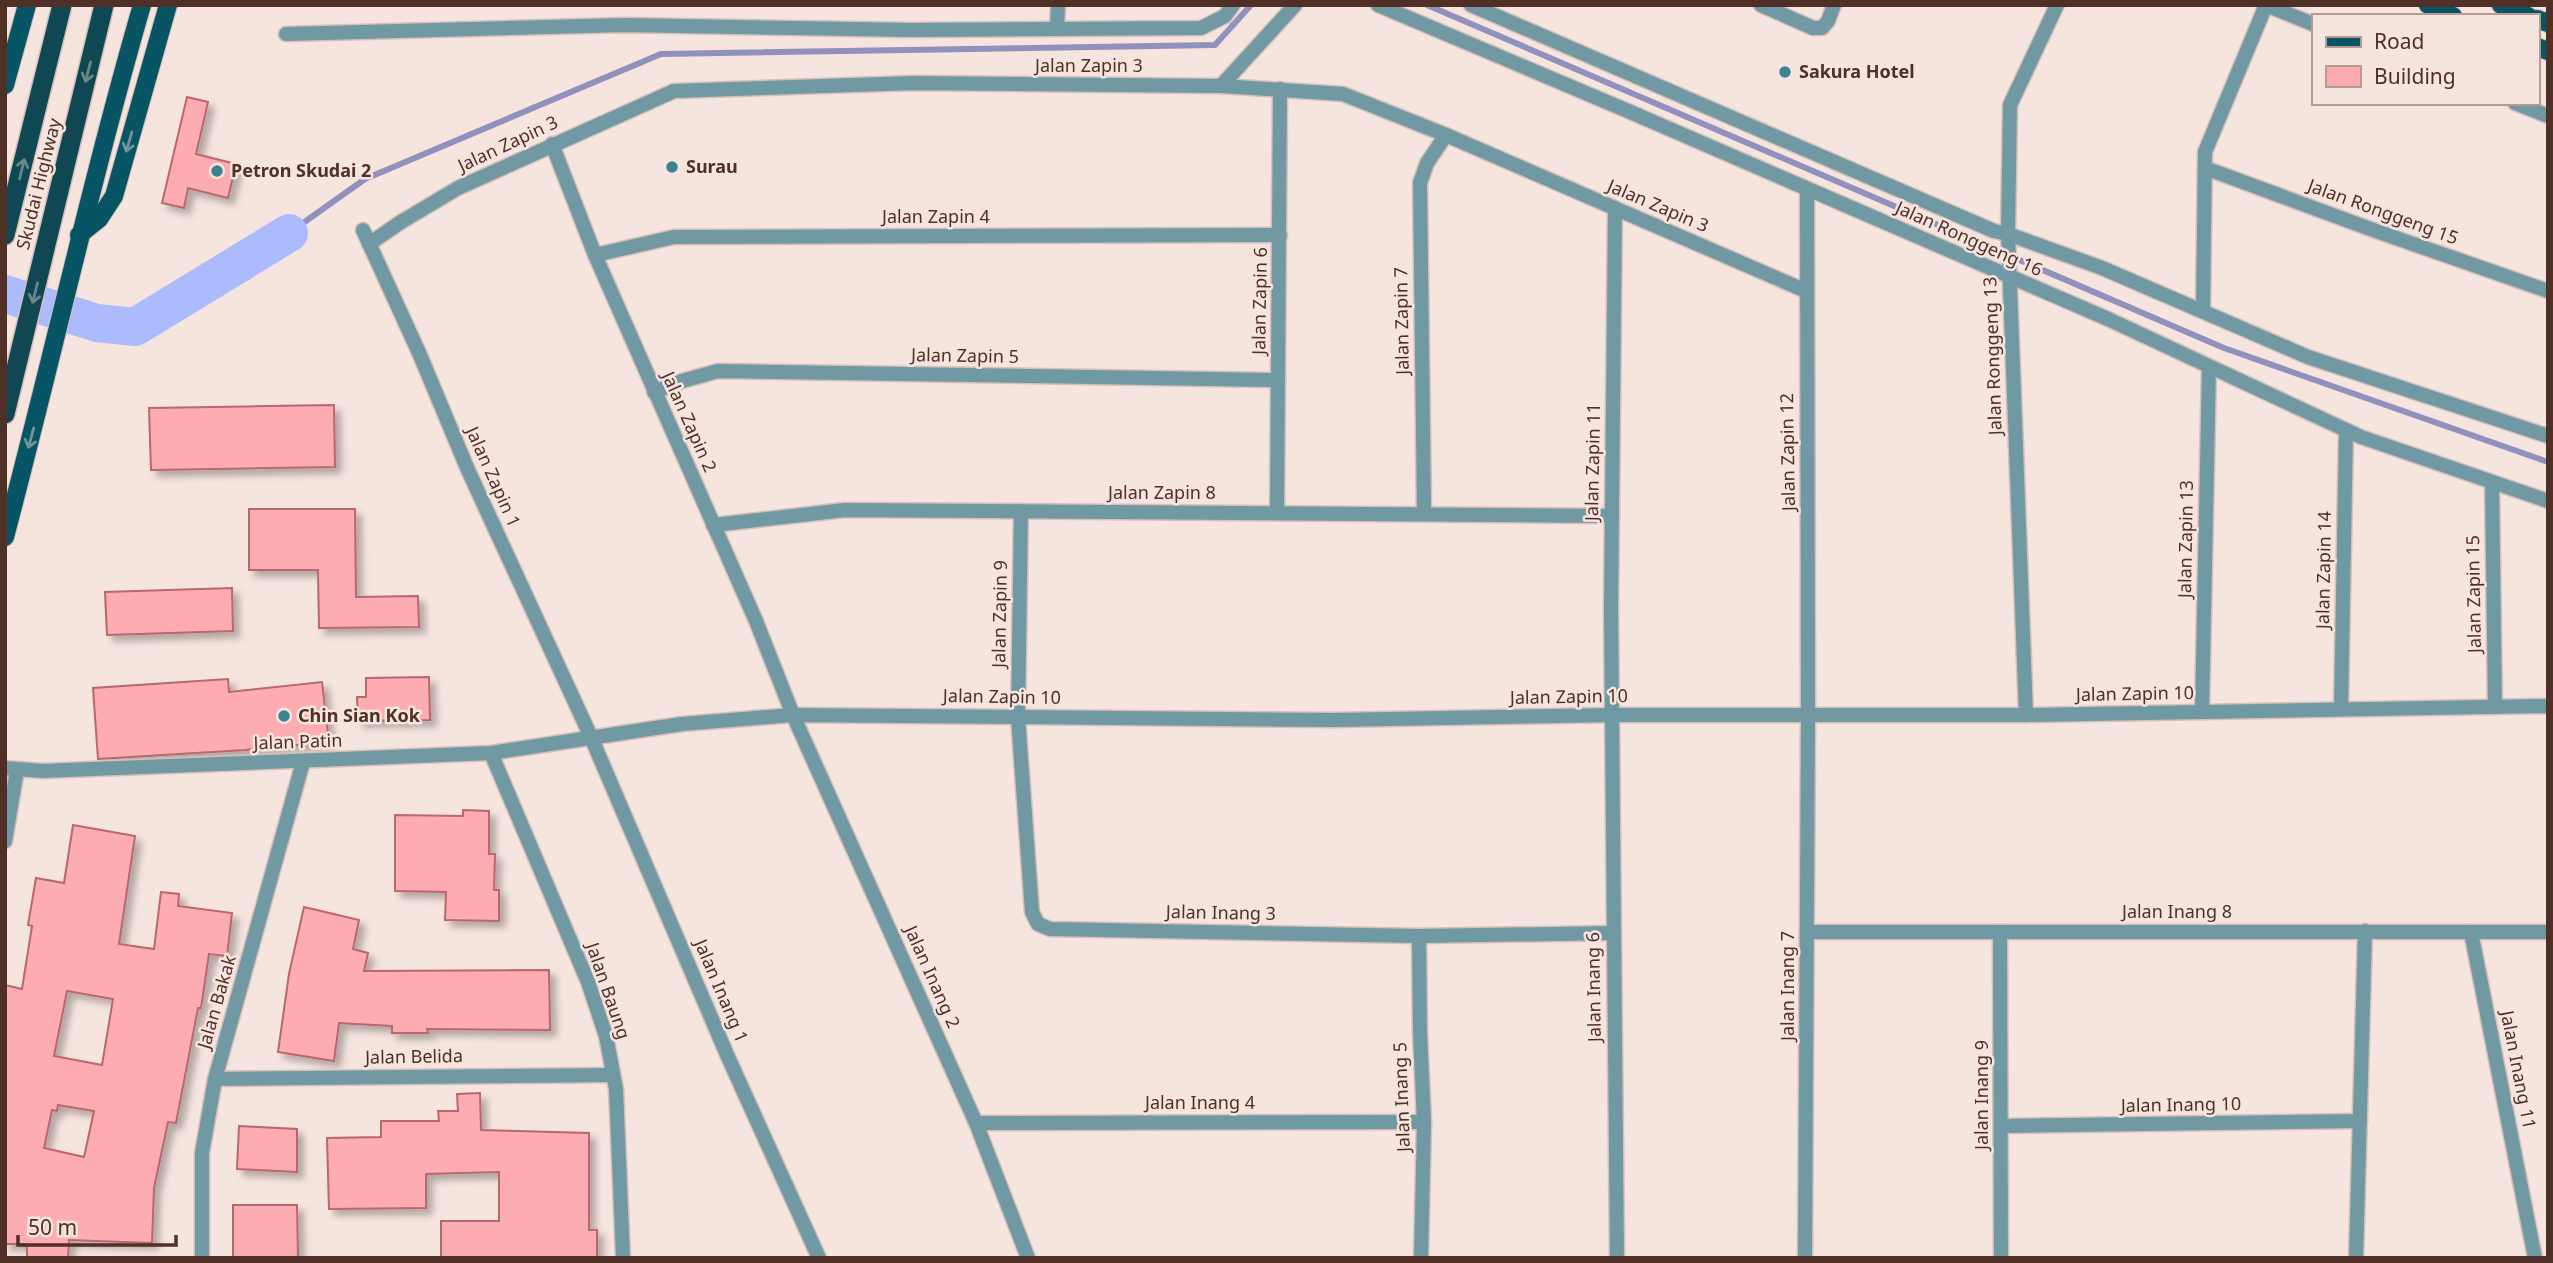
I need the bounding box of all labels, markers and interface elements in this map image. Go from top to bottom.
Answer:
legend [2312,14,2539,105]
text: Road [2374,27,2424,55]
street label: Jalan Zapin 3 [1033,53,1143,77]
place label: Sakura Hotel [1799,59,1915,83]
one-way arrow [81,60,94,82]
text: Building [2374,62,2456,90]
marker: Sakura Hotel [1777,64,1793,80]
street label: Jalan Zapin 3 [452,109,561,178]
street label: Skudai Highway [10,115,66,252]
one-way arrow [122,130,135,152]
place label: Surau [686,154,738,178]
one-way arrow [16,158,29,181]
place label: Petron Skudai 2 [231,158,371,182]
marker: Surau [664,159,680,175]
marker: Petron Skudai 2 [209,163,225,179]
street label: Jalan Zapin 3 [1602,172,1713,237]
street label: Jalan Ronggeng 15 [2303,172,2462,249]
street label: Jalan Ronggeng 16 [1890,194,2047,281]
street label: Jalan Zapin 4 [880,204,990,228]
street label: Jalan Zapin 6 [1246,247,1272,357]
street label: Jalan Zapin 7 [1388,267,1414,377]
street label: Jalan Ronggeng 13 [1977,276,2007,438]
one-way arrow [28,281,41,304]
street label: Jalan Zapin 5 [909,342,1019,368]
street label: Jalan Zapin 2 [656,366,723,476]
street label: Jalan Zapin 12 [1774,393,1800,513]
street label: Jalan Zapin 11 [1579,403,1605,523]
street label: Jalan Zapin 1 [460,421,527,531]
one-way arrow [24,427,37,449]
street label: Jalan Zapin 8 [1106,480,1216,504]
street label: Jalan Zapin 13 [2172,480,2198,600]
street label: Jalan Zapin 14 [2310,511,2336,631]
street label: Jalan Zapin 15 [2460,535,2486,655]
street label: Jalan Zapin 9 [986,560,1012,670]
street label: Jalan Zapin 10 [2074,680,2194,706]
street label: Jalan Zapin 10 [941,683,1061,709]
street label: Jalan Zapin 10 [1508,683,1628,709]
place label: Chin Sian Kok [298,703,421,727]
marker: Chin Sian Kok [276,708,292,724]
street label: Jalan Patin [251,727,343,755]
street label: Jalan Inang 3 [1164,899,1276,925]
street label: Jalan Inang 8 [2120,899,2232,923]
street label: Jalan Inang 2 [899,920,966,1032]
street label: Jalan Inang 7 [1775,931,1799,1043]
street label: Jalan Inang 6 [1580,932,1606,1044]
street label: Jalan Inang 1 [689,933,754,1046]
street label: Jalan Baung [581,937,637,1042]
street label: Jalan Bakak [191,952,241,1053]
street label: Jalan Inang 11 [2495,1006,2542,1131]
street label: Jalan Inang 9 [1969,1040,1993,1152]
street label: Jalan Inang 5 [1387,1042,1415,1154]
street label: Jalan Belida [363,1043,463,1069]
street label: Jalan Inang 4 [1143,1090,1255,1114]
street label: Jalan Inang 10 [2119,1091,2241,1117]
scale bar [18,1204,175,1248]
text: 50 m [28,1213,77,1241]

